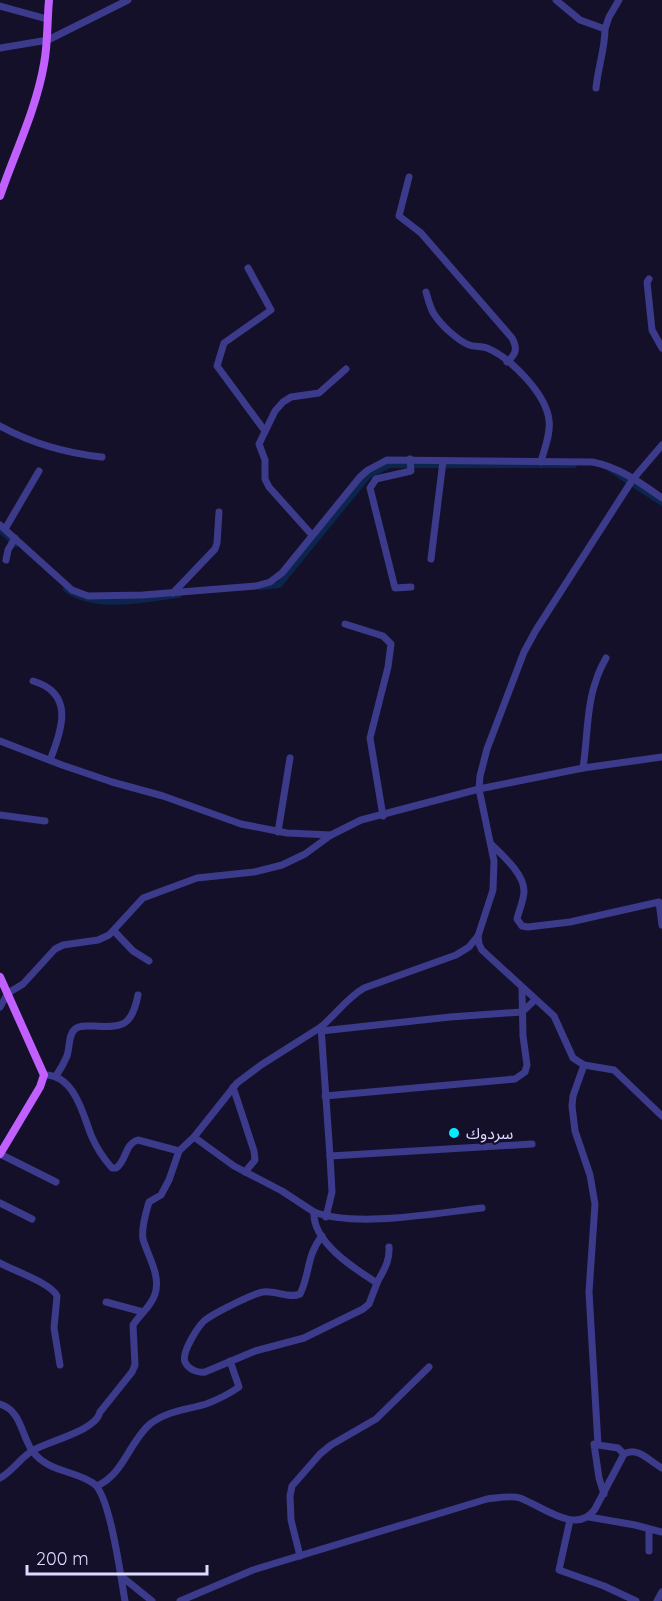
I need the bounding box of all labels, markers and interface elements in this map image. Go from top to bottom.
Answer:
place label: سردوك [466,1123,513,1143]
marker: سردوك [447,1126,461,1140]
scale bar [27,1538,207,1576]
text: 200 m [36,1547,89,1570]

